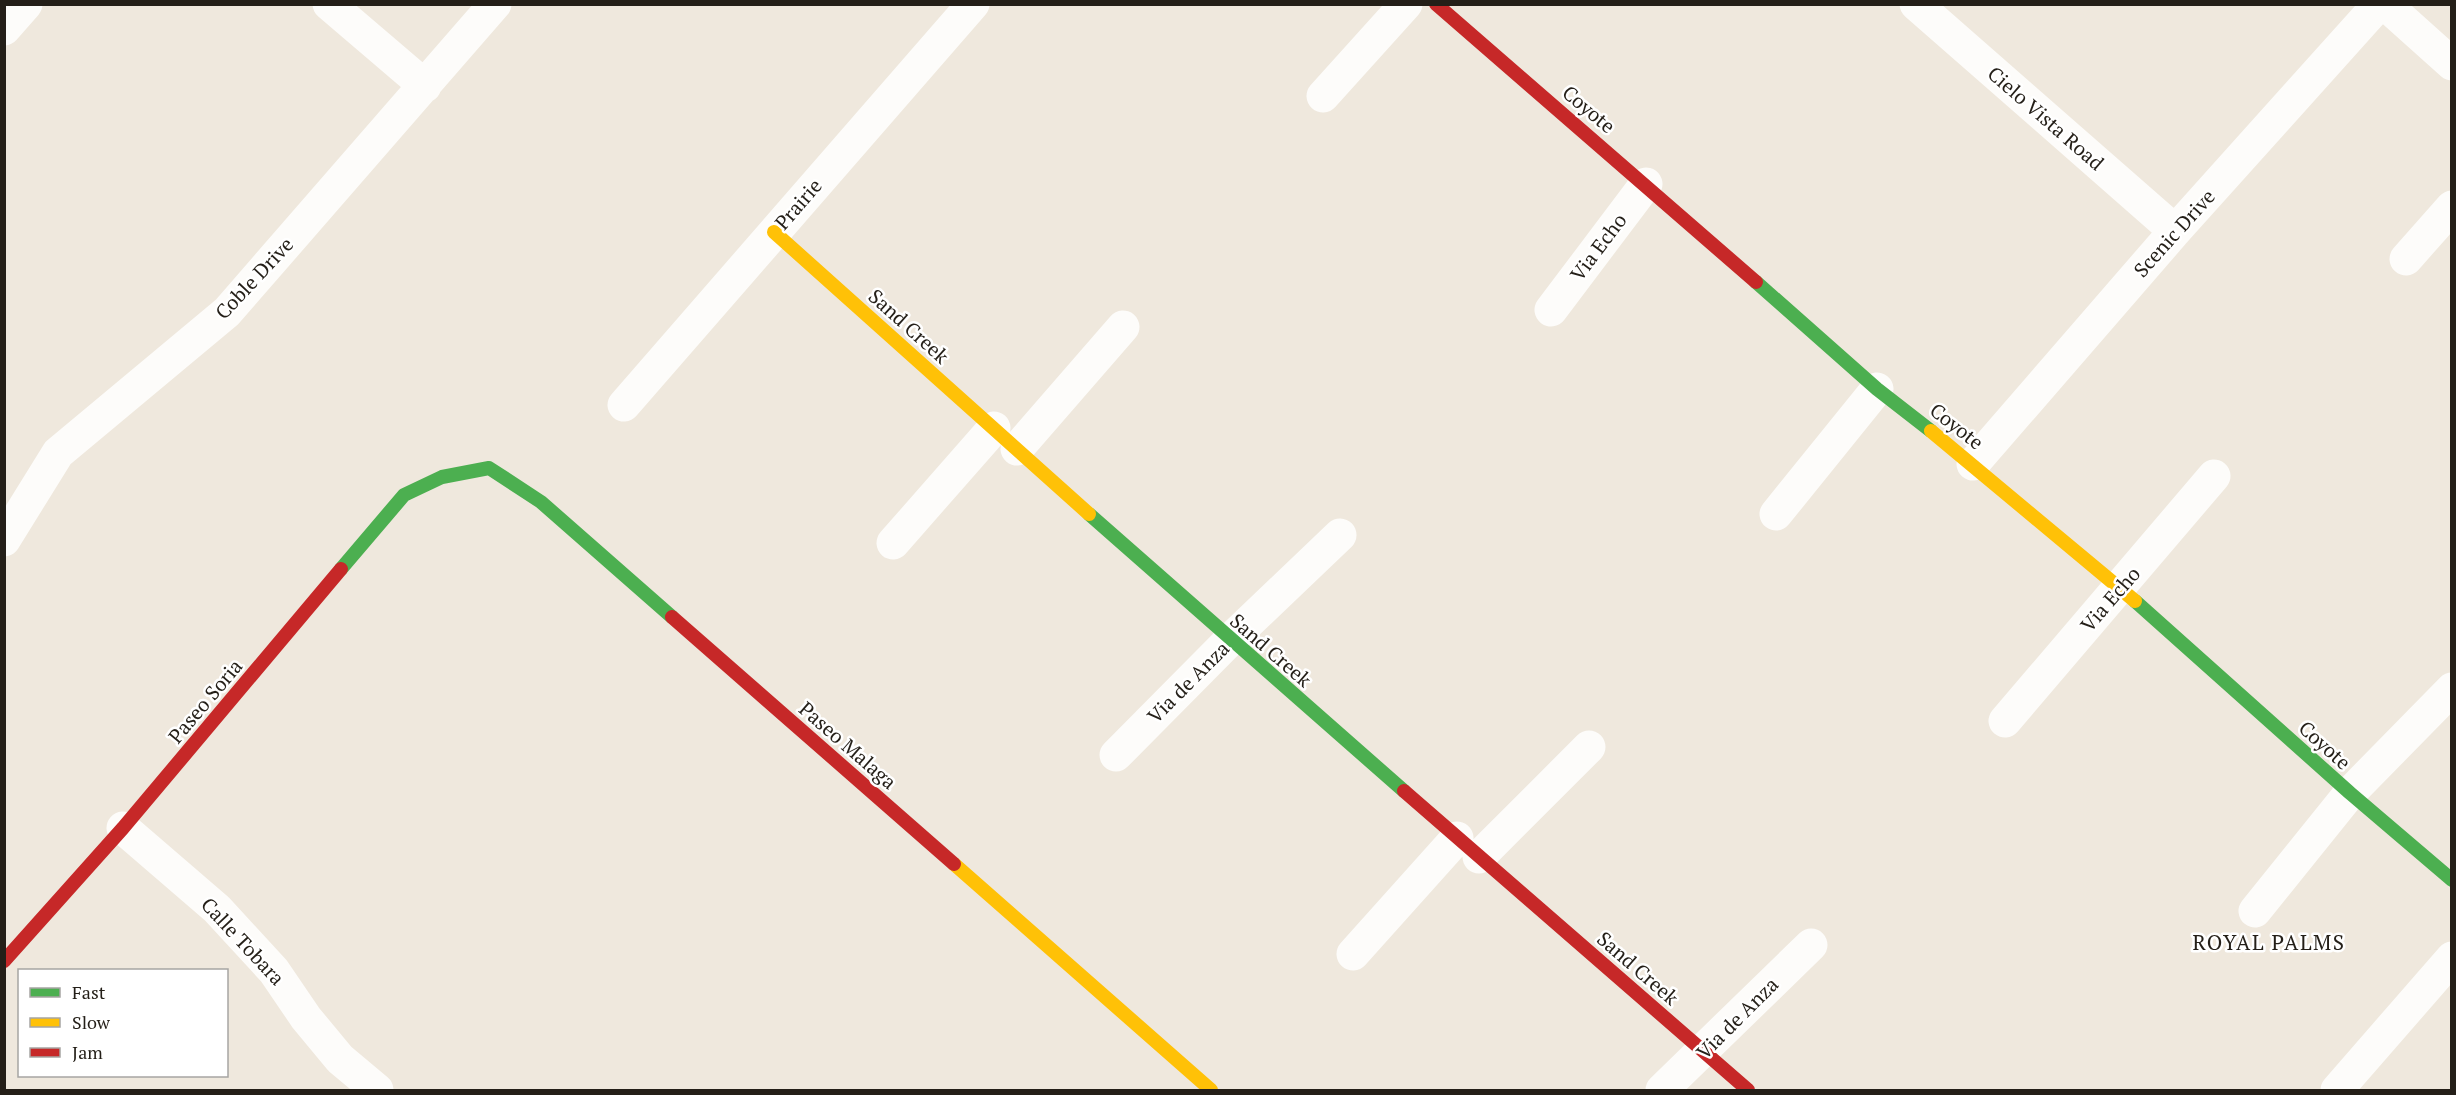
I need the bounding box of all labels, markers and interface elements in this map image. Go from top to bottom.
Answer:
street label: Cielo Vista Road [1982,60,2110,176]
street label: Coyote [1557,79,1621,139]
street label: Prairie [768,173,828,235]
street label: Scenic Drive [2127,183,2221,283]
street label: Via Echo [1564,208,1632,286]
street label: Coble Drive [209,231,299,325]
street label: Sand Creek [863,283,956,370]
street label: Coyote [1925,397,1989,455]
street label: Via Echo [2074,561,2146,637]
street label: Sand Creek [1225,607,1318,693]
street label: Via de Anza [1141,635,1235,729]
street label: Paseo Soria [162,653,248,749]
street label: Paseo Malaga [794,695,902,795]
street label: Coyote [2293,715,2357,775]
street label: Calle Tobara [195,891,291,991]
street label: Sand Creek [1592,925,1685,1011]
district label: ROYAL PALMS [2193,928,2345,956]
legend [18,969,228,1077]
street label: Via de Anza [1690,971,1784,1065]
text: Fast [72,980,106,1004]
text: Slow [72,1010,111,1034]
text: Jam [72,1040,103,1064]

